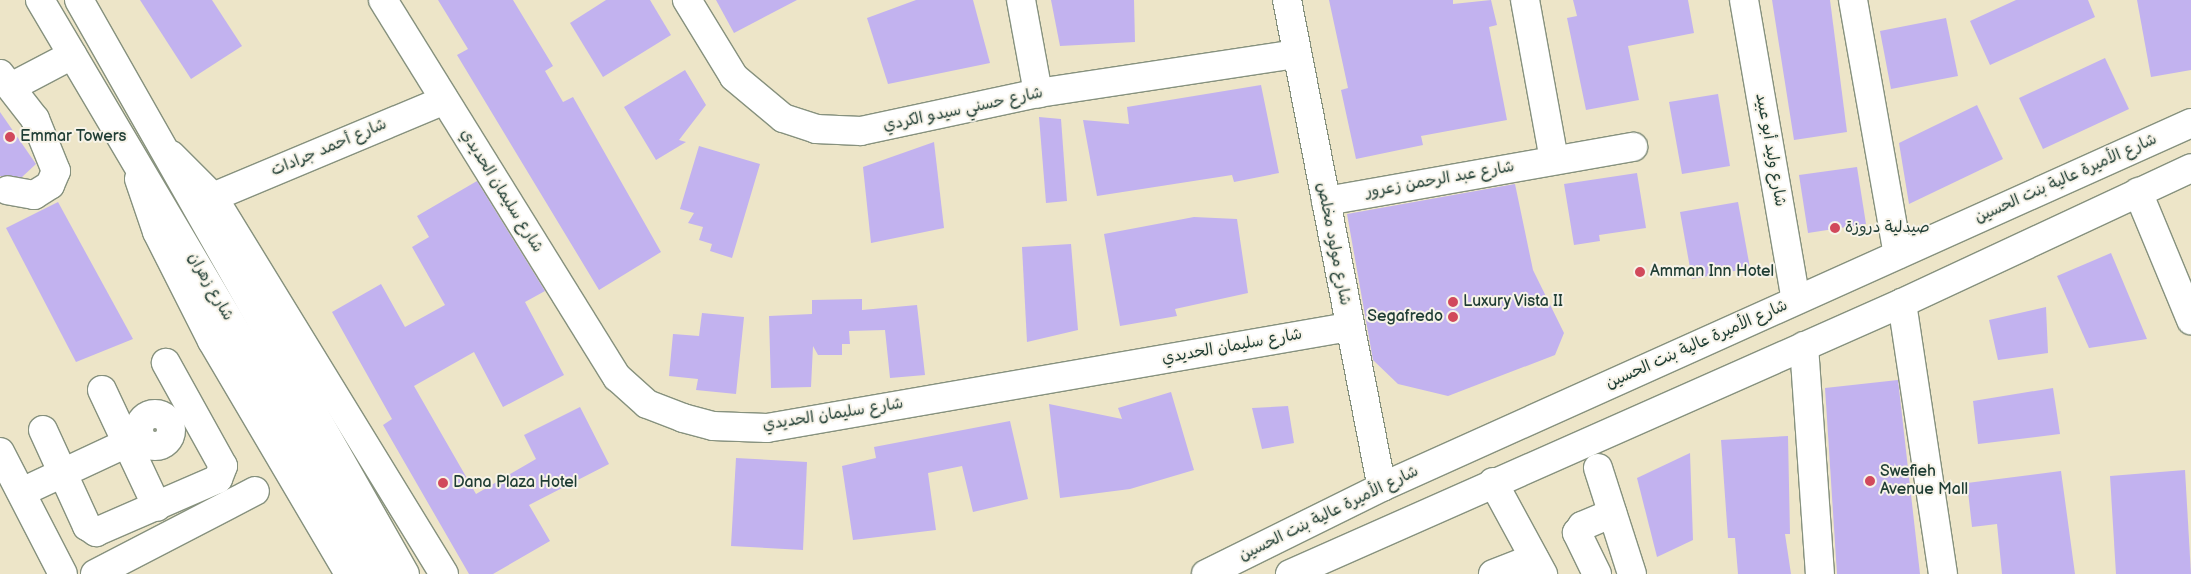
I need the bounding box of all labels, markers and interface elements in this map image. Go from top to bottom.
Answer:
street label: شارع حسني سيدو الكردي [881,84,1045,136]
street label: شارع وليد أبو عبيد [1751,92,1789,208]
street label: شارع أحمد جرادات [268,115,390,181]
street label: شارع سليمان الحديدي [455,126,547,256]
place label: Emmar Towers [20,127,127,147]
street label: شارع الأميرة عالية بنت الحسين [1972,130,2160,228]
marker: Emmar Towers [4,131,16,143]
street label: شارع عبد الرحمن زعرور [1364,157,1516,203]
street label: شارع مولود مخلص [1312,181,1354,307]
place label: صيدلية دروزة [1845,218,1930,238]
marker: صيدلية دروزة [1829,222,1841,234]
street label: شارع زهران [183,250,237,324]
place label: Amman Inn Hotel [1650,262,1774,282]
marker: Amman Inn Hotel [1634,266,1646,278]
place label: Luxury Vista II [1463,292,1565,312]
marker: Luxury Vista II [1447,296,1459,308]
street label: شارع الأميرة عالية بنت الحسين [1603,296,1791,394]
place label: Segafredo [1367,307,1443,327]
marker: Segafredo [1447,311,1459,323]
street label: شارع سليمان الحديدي [1160,325,1304,369]
street label: شارع سليمان الحديدي [761,394,905,436]
street label: شارع الأميرة عالية بنت الحسين [1236,462,1422,566]
place label: Swefieh Avenue Mall [1880,462,1968,500]
place label: Dana Plaza Hotel [453,473,577,493]
marker: Swefieh Avenue Mall [1864,475,1876,487]
marker: Dana Plaza Hotel [437,477,449,489]

